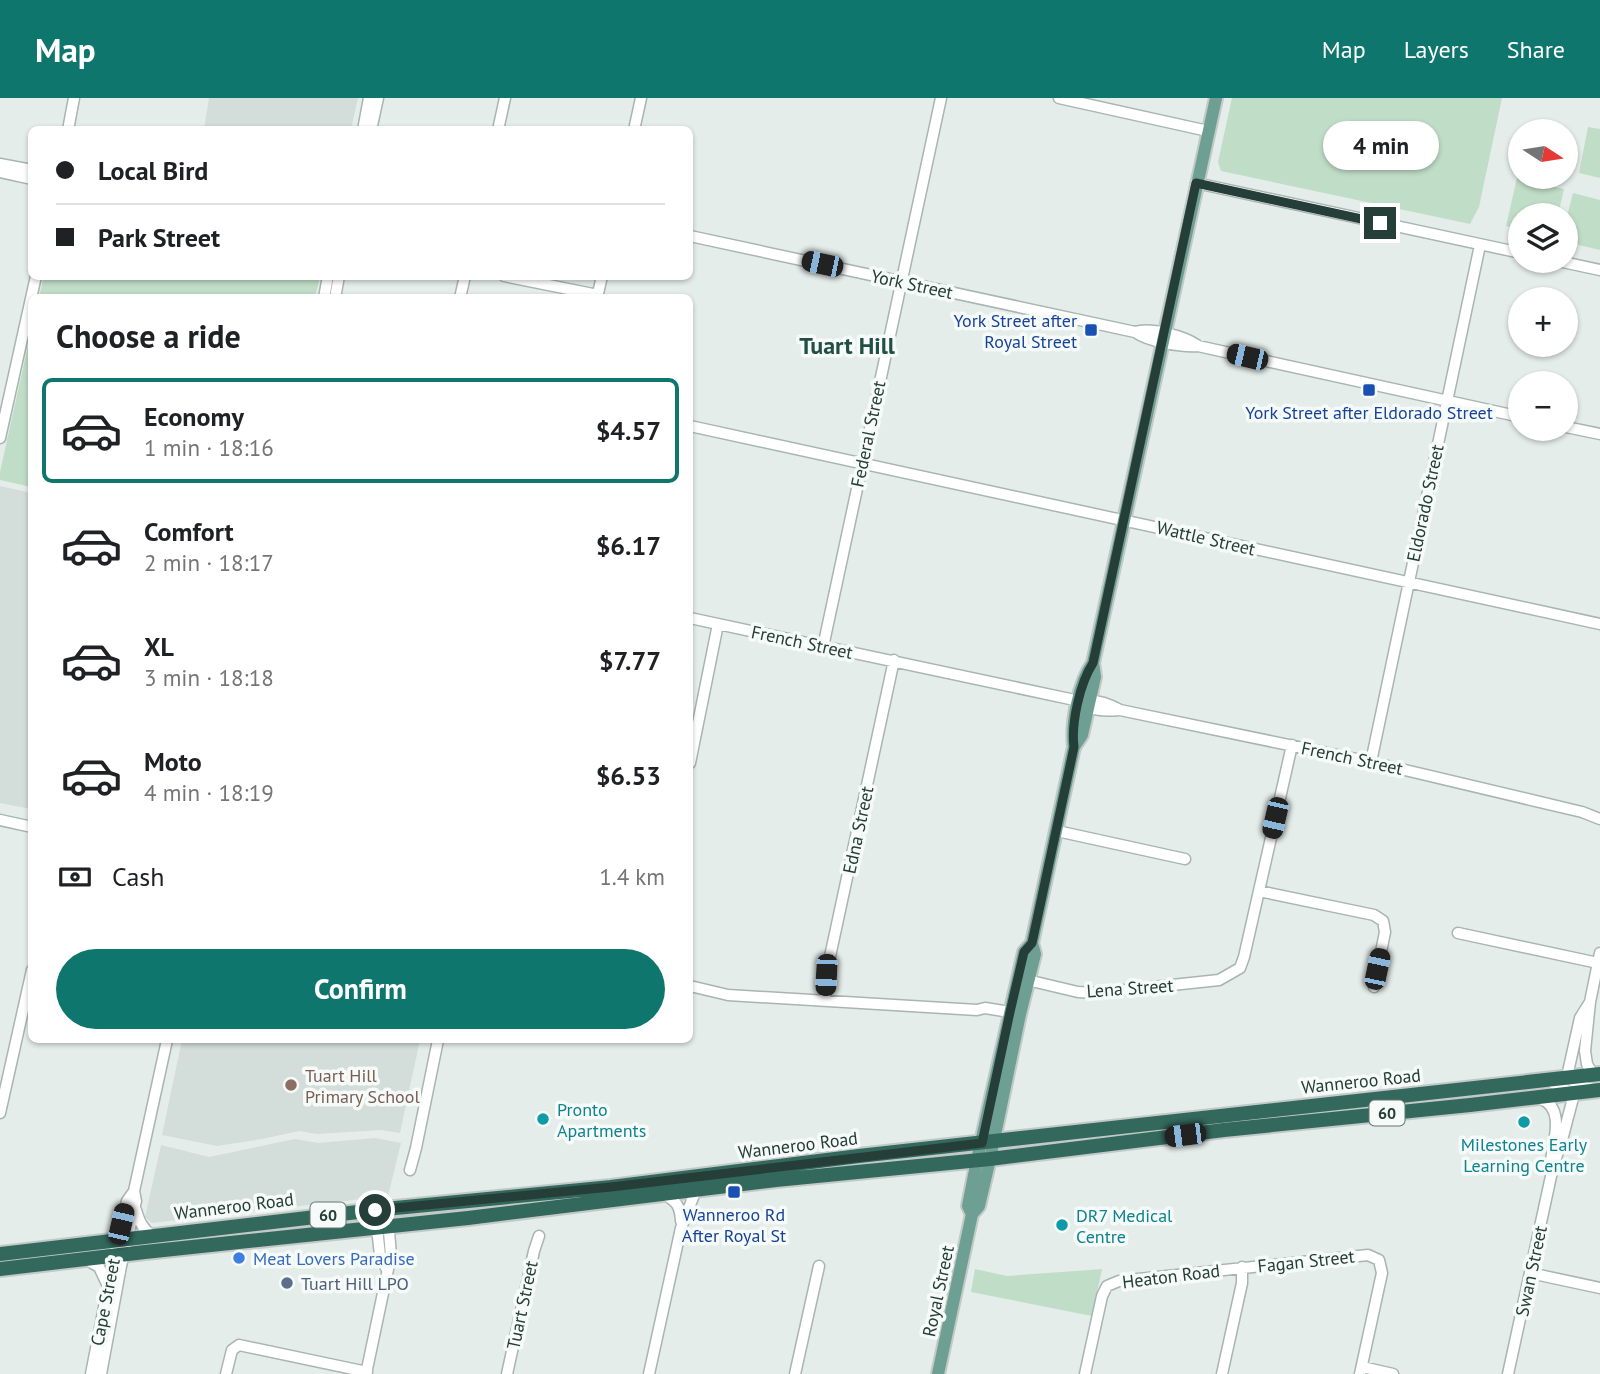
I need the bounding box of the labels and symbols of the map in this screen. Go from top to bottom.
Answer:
north arrow [1508,119,1578,189]
callout: 4 min [1322,122,1438,170]
route end [1364,207,1396,239]
car [800,249,845,279]
street label: York Street [869,264,955,304]
place label: York Street after Royal Street [954,309,1077,353]
marker: York Street after Royal Street [1083,322,1099,338]
district label: Tuart Hill [799,330,896,361]
car [1225,342,1270,372]
street label: Federal Street [845,379,891,489]
marker: York Street after Eldorado Street [1361,382,1377,398]
place label: York Street after Eldorado Street [1245,401,1493,424]
street label: Eldorado Street [1401,442,1449,564]
street label: Wattle Street [1154,515,1258,561]
street label: French Street [749,620,855,664]
street label: French Street [1299,736,1405,780]
street label: Edna Street [838,784,878,876]
car [1261,795,1290,841]
car [1363,946,1392,992]
car [815,953,838,997]
street label: Lena Street [1086,973,1174,1003]
street label: Wanneroo Road [1300,1063,1422,1099]
place label: Tuart Hill Primary School [305,1064,420,1108]
marker: Tuart Hill Primary School [283,1077,299,1093]
place label: Pronto Apartments [557,1098,646,1142]
road number: 60 [1370,1100,1404,1126]
marker: Pronto Apartments [535,1111,551,1127]
marker: Milestones Early Learning Centre [1516,1114,1532,1130]
car [1163,1122,1208,1148]
street label: Wanneroo Road [737,1126,859,1164]
place label: Milestones Early Learning Centre [1461,1133,1588,1177]
marker: Wanneroo Rd After Royal St [726,1184,742,1200]
street label: Wanneroo Road [173,1187,295,1225]
route start [359,1194,391,1226]
car [107,1201,136,1247]
road number: 60 [310,1203,346,1228]
place label: Wanneroo Rd After Royal St [682,1203,786,1247]
place label: DR7 Medical Centre [1076,1204,1173,1248]
marker: DR7 Medical Centre [1054,1217,1070,1233]
street label: Swan Street [1510,1223,1552,1319]
street label: Royal Street [917,1243,959,1339]
street label: Fagan Street [1256,1244,1356,1278]
place label: Meat Lovers Paradise [253,1247,415,1270]
marker: Meat Lovers Paradise [231,1250,247,1266]
street label: Cape Street [85,1256,125,1348]
street label: Tuart Street [501,1258,543,1352]
street label: Heaton Road [1121,1259,1221,1293]
place label: Tuart Hill LPO [301,1272,409,1295]
marker: Tuart Hill LPO [279,1275,295,1291]

